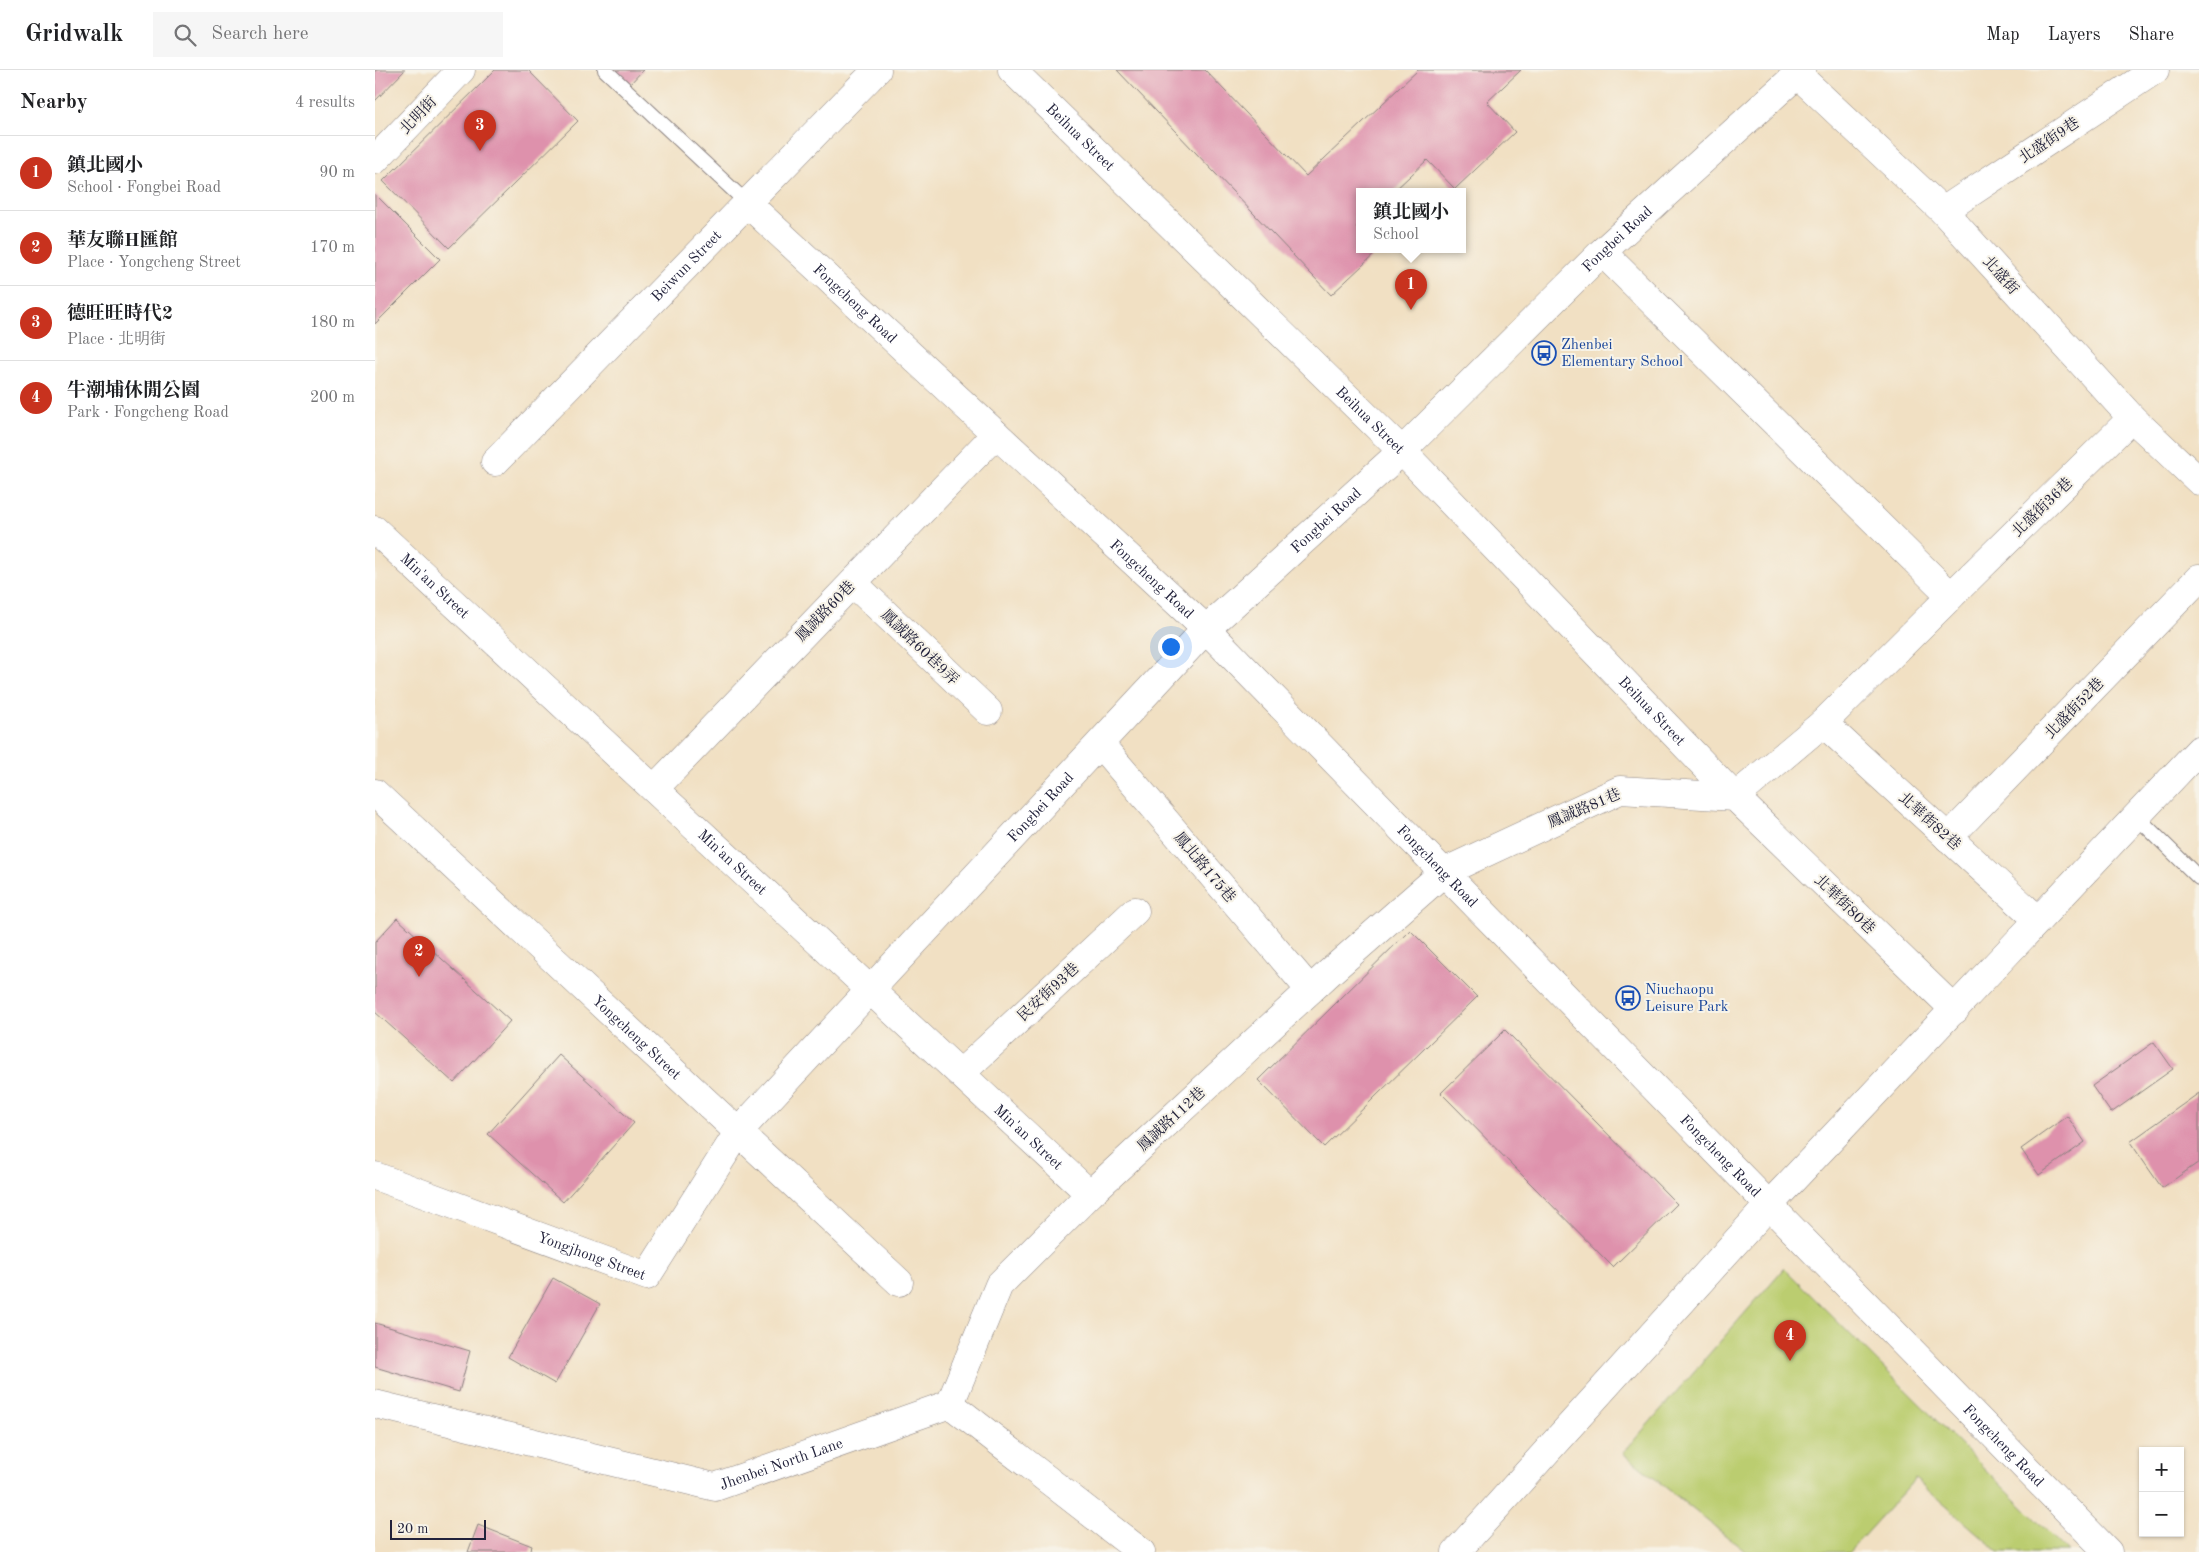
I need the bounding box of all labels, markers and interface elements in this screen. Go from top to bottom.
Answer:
search box [153,12,503,57]
icon: search [171,21,199,49]
text: Gridwalk [25,23,123,47]
text: Search here [211,25,309,44]
text: Map [1986,26,2020,44]
text: Layers [2048,26,2100,44]
text: Share [2128,26,2174,44]
text: Nearby [20,92,88,113]
street label: 北明街 [397,93,440,137]
text: 4 results [295,95,355,111]
street label: Beihua Street [1043,102,1117,175]
pin: 3 [464,110,496,151]
street label: 北盛街9巷 [2016,114,2083,167]
text: 鎮北國小 [67,157,143,176]
text: 1 [31,165,41,181]
text: 90 m [319,165,355,181]
text: School · Fongbei Road [67,180,221,196]
popup [1356,188,1466,253]
text: 鎮北國小 [1373,204,1449,223]
street label: Fongbei Road [1580,204,1656,276]
text: School [1373,227,1419,243]
street label: Beiwun Street [649,228,725,305]
text: 華友聯H匯館 [67,232,178,251]
text: 2 [31,240,41,256]
text: 170 m [310,240,355,256]
street label: 北盛街 [1979,253,2022,298]
text: Place · Yongcheng Street [67,255,241,271]
street label: Fongcheng Road [809,262,899,347]
pin: 1 [1395,269,1427,310]
text: 德旺旺時代2 [67,305,173,324]
text: 3 [31,315,41,331]
text: 180 m [310,315,355,331]
text: Place · 北明街 [67,332,166,348]
place label: Zhenbei Elementary School [1561,338,1683,370]
bus stop icon: Zhenbei Elementary School [1531,340,1557,366]
text: 牛潮埔休閒公園 [67,382,200,401]
street label: Beihua Street [1332,385,1406,458]
text: 4 [31,390,41,406]
text: 200 m [310,390,355,406]
text: Park · Fongcheng Road [67,405,229,421]
street label: 北盛街36巷 [2009,474,2076,540]
street label: Fongbei Road [1289,486,1365,557]
street label: Fongcheng Road [1106,538,1196,622]
street label: Min'an Street [397,551,471,622]
street label: 鳳誠路60巷 [792,578,858,645]
street label: 鳳誠路60巷9弄 [877,606,962,689]
your location [1158,634,1184,660]
street label: Beihua Street [1615,675,1687,749]
street label: 北盛街52巷 [2041,675,2107,742]
street label: Fongbei Road [1006,770,1077,846]
street label: 鳳誠路81巷 [1545,786,1623,831]
street label: 北華街82巷 [1895,789,1964,854]
street label: Fongcheng Road [1393,823,1480,911]
street label: Min'an Street [694,828,769,899]
street label: 鳳北路175巷 [1170,829,1239,906]
street label: 北華街80巷 [1811,871,1878,937]
pin: 2 [403,936,435,977]
street label: 民安街93巷 [1014,960,1082,1025]
place label: Niuchaopu Leisure Park [1645,983,1729,1015]
bus stop icon: Niuchaopu Leisure Park [1615,985,1641,1011]
street label: Yongcheng Street [588,994,683,1083]
street label: 鳳誠路112巷 [1134,1084,1209,1155]
street label: Min'an Street [990,1103,1065,1174]
street label: Fongcheng Road [1676,1113,1763,1201]
street label: Yongjhong Street [535,1230,647,1284]
pin: 4 [1774,1320,1806,1361]
street label: Fongcheng Road [1959,1402,2046,1490]
street label: Jhenbei North Lane [718,1436,845,1494]
map controls [2139,1447,2184,1537]
button: + [2139,1447,2184,1492]
button: − [2139,1492,2184,1537]
scale bar [390,1517,486,1540]
text: 20 m [397,1522,428,1536]

